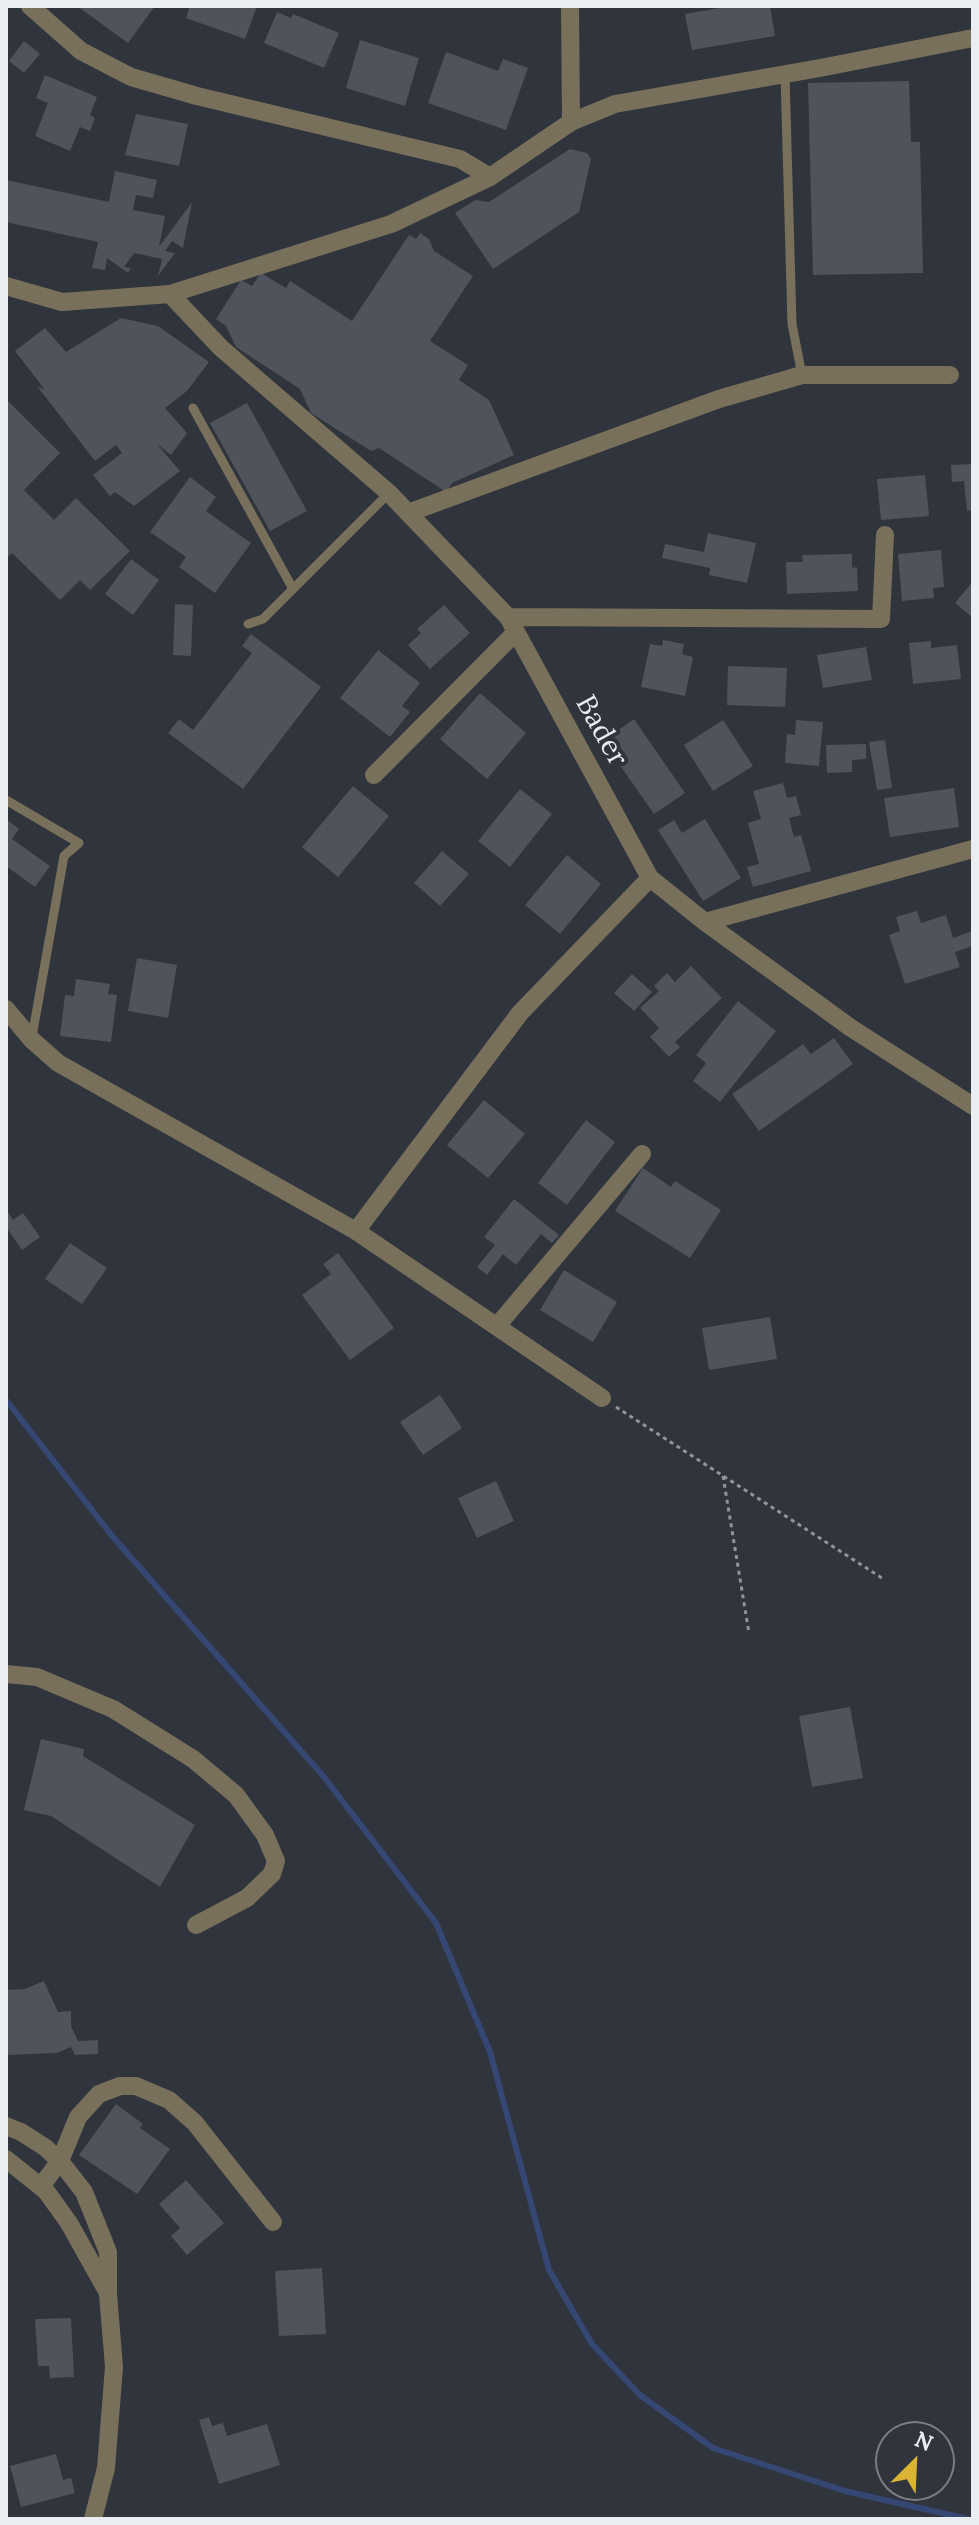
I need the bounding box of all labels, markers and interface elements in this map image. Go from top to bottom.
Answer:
street label: Bader [568,690,634,772]
north arrow [875,2421,955,2501]
text: N [910,2425,937,2457]

